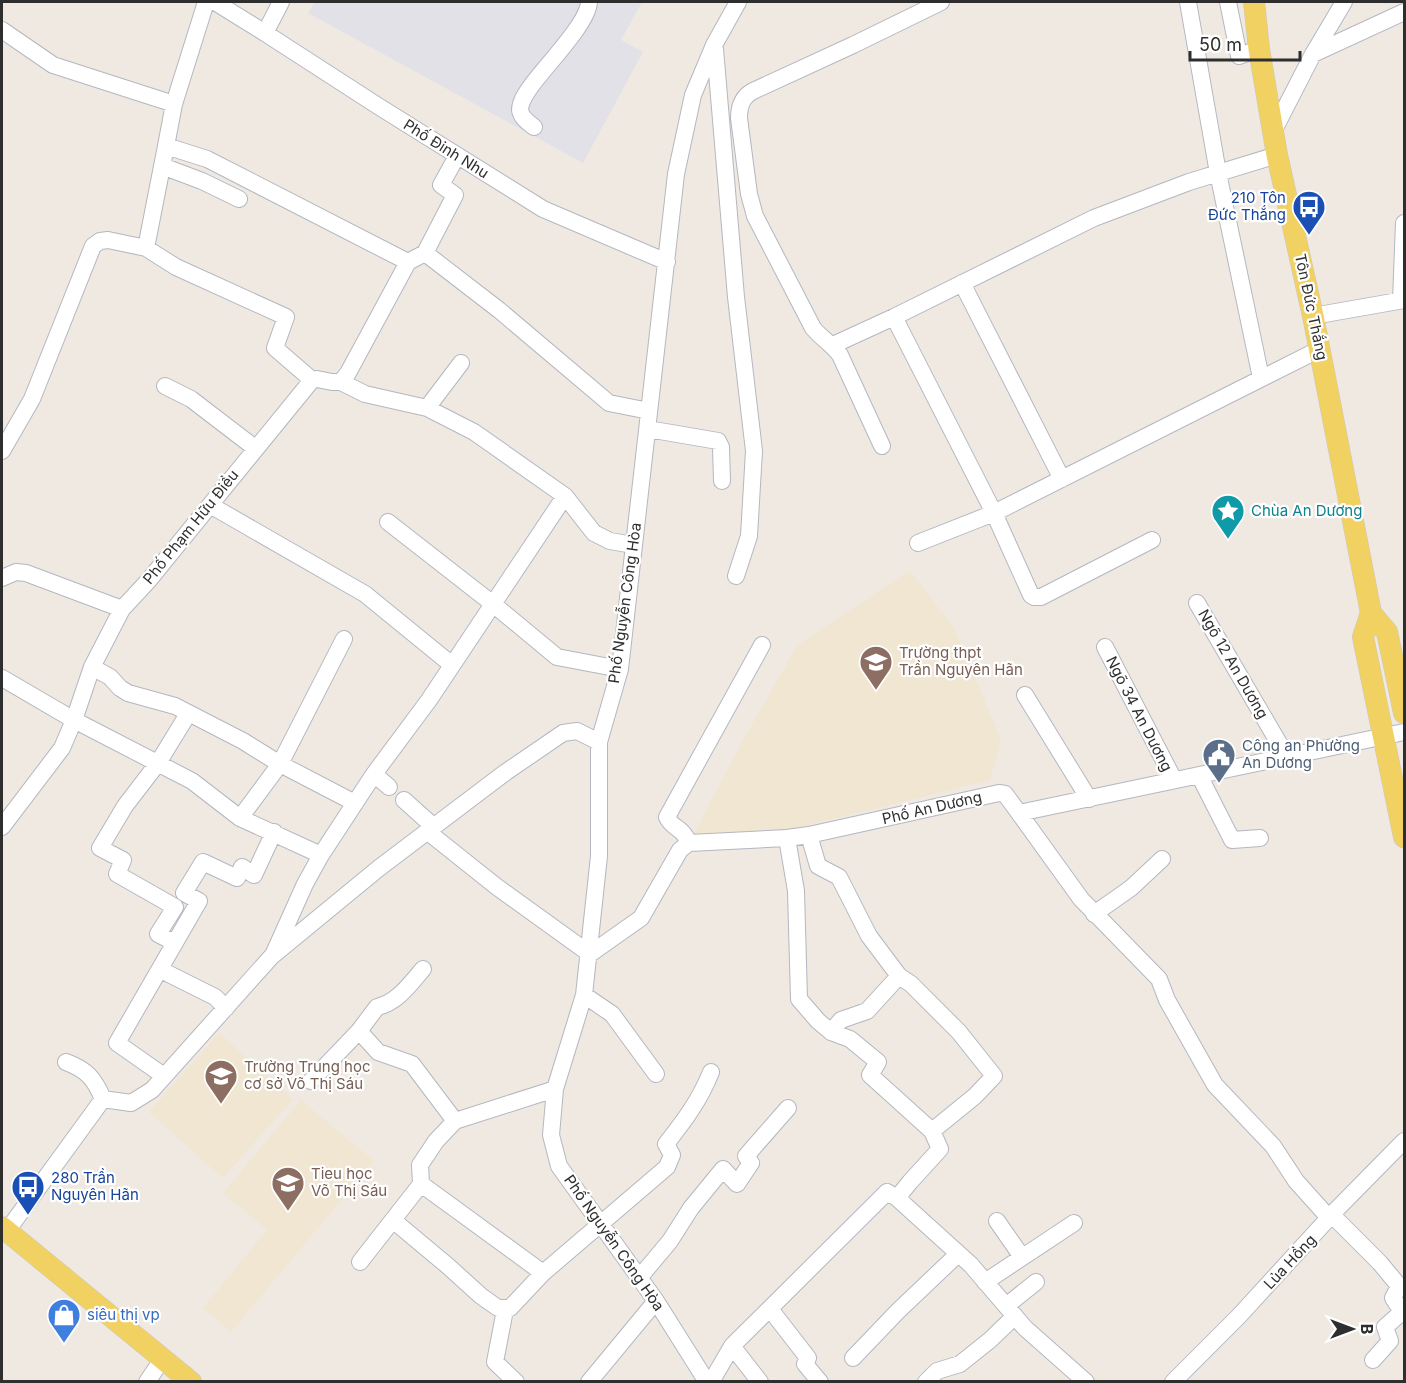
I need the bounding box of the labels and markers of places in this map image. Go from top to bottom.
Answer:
place label: 210 Tôn Đức Thắng [1208,188,1286,224]
bus stop icon: 210 Tôn Đức Thắng [1291,189,1327,236]
place icon: Chùa An Dương [1210,493,1246,540]
place label: Chùa An Dương [1251,501,1362,520]
place label: Trường thpt Trần Nguyên Hãn [899,643,1023,679]
school or university icon: Trường thpt Trần Nguyên Hãn [858,644,894,691]
place label: Công an Phường An Dương [1242,736,1360,772]
public building icon: Công an Phường An Dương [1201,737,1237,784]
place label: Trường Trung học cơ sở Võ Thị Sáu [244,1057,371,1093]
school or university icon: Trường Trung học cơ sở Võ Thị Sáu [203,1058,239,1105]
place label: Tieu học Võ Thị Sáu [311,1164,387,1200]
school or university icon: Tieu học Võ Thị Sáu [270,1165,306,1212]
place label: 280 Trần Nguyên Hãn [51,1168,139,1204]
bus stop icon: 280 Trần Nguyên Hãn [10,1169,46,1216]
shop icon: siêu thị vp [46,1297,82,1344]
place label: siêu thị vp [87,1305,160,1324]

